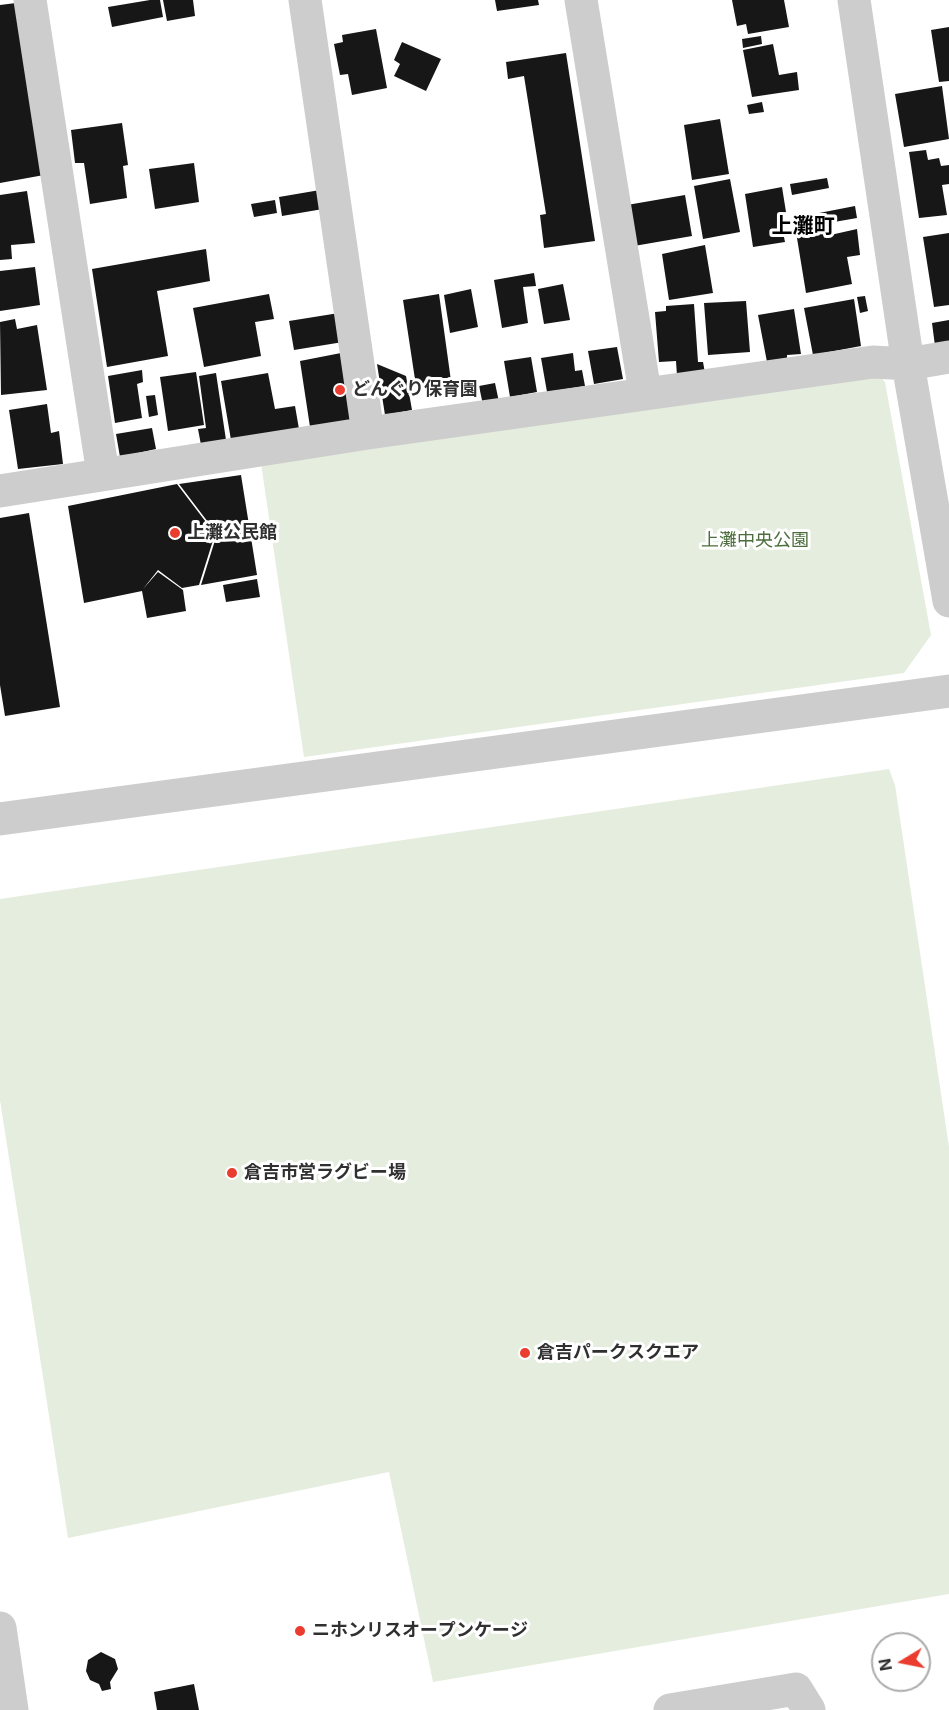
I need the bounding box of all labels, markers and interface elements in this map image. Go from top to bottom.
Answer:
district label: 上灘町 [772,214,834,240]
place label: どんぐり保育園 [352,379,478,401]
marker: どんぐり保育園 [333,383,347,397]
place label: 上灘公民館 [187,522,277,544]
marker: 上灘公民館 [168,526,182,540]
park label: 上灘中央公園 [701,530,809,552]
place label: 倉吉市営ラグビー場 [244,1162,406,1184]
marker: 倉吉市営ラグビー場 [225,1166,239,1180]
place label: 倉吉パークスクエア [537,1342,699,1364]
marker: 倉吉パークスクエア [518,1346,532,1360]
place label: ニホンリスオープンケージ [312,1620,528,1642]
marker: ニホンリスオープンケージ [293,1624,307,1638]
north arrow [871,1632,931,1692]
text: N [874,1657,896,1673]

